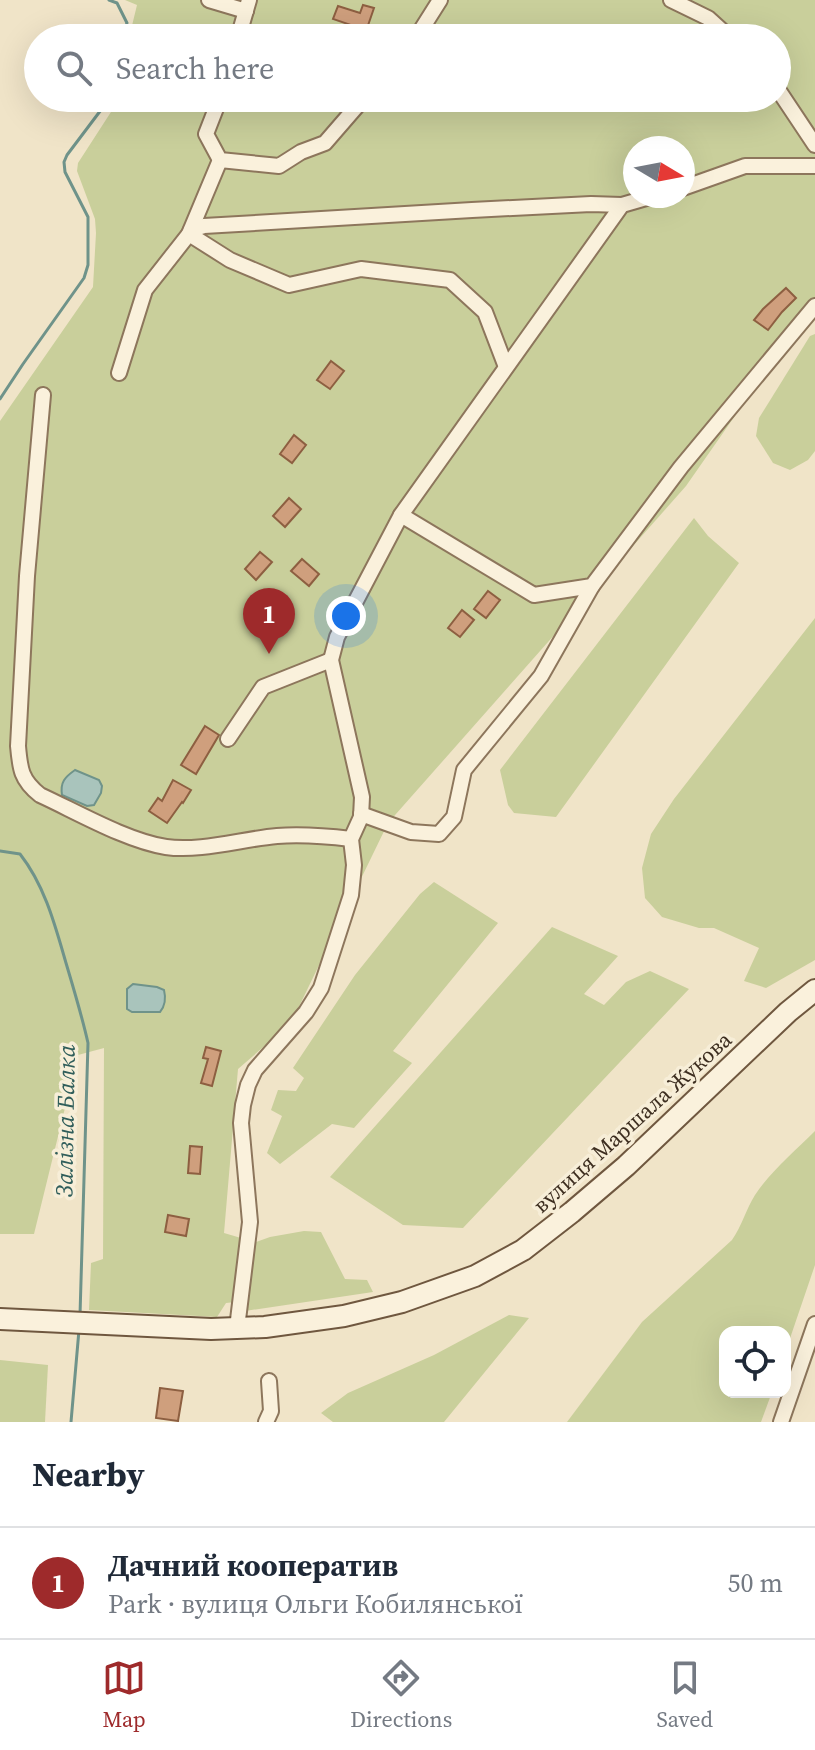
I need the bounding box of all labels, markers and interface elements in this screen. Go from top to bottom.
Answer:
search box [24,24,791,112]
icon: search [52,46,96,90]
text: Search here [116,48,274,89]
north arrow [623,136,695,208]
pin: 1 [243,588,295,654]
your location [326,596,366,636]
street label: вулиця Маршала Жукова [526,1024,738,1219]
water label: Залізна Балка [47,1044,83,1198]
map controls [719,1326,791,1398]
button: locate [719,1326,791,1398]
text: Nearby [32,1451,145,1497]
text: Дачний кооператив [108,1545,398,1586]
text: 1 [51,1565,65,1601]
text: 50 m [728,1565,783,1601]
text: Park · вулиця Ольги Кобилянської [108,1586,523,1622]
tab: Map [102,1656,146,1734]
tab: Directions [350,1656,452,1734]
tab: Saved [656,1656,713,1734]

